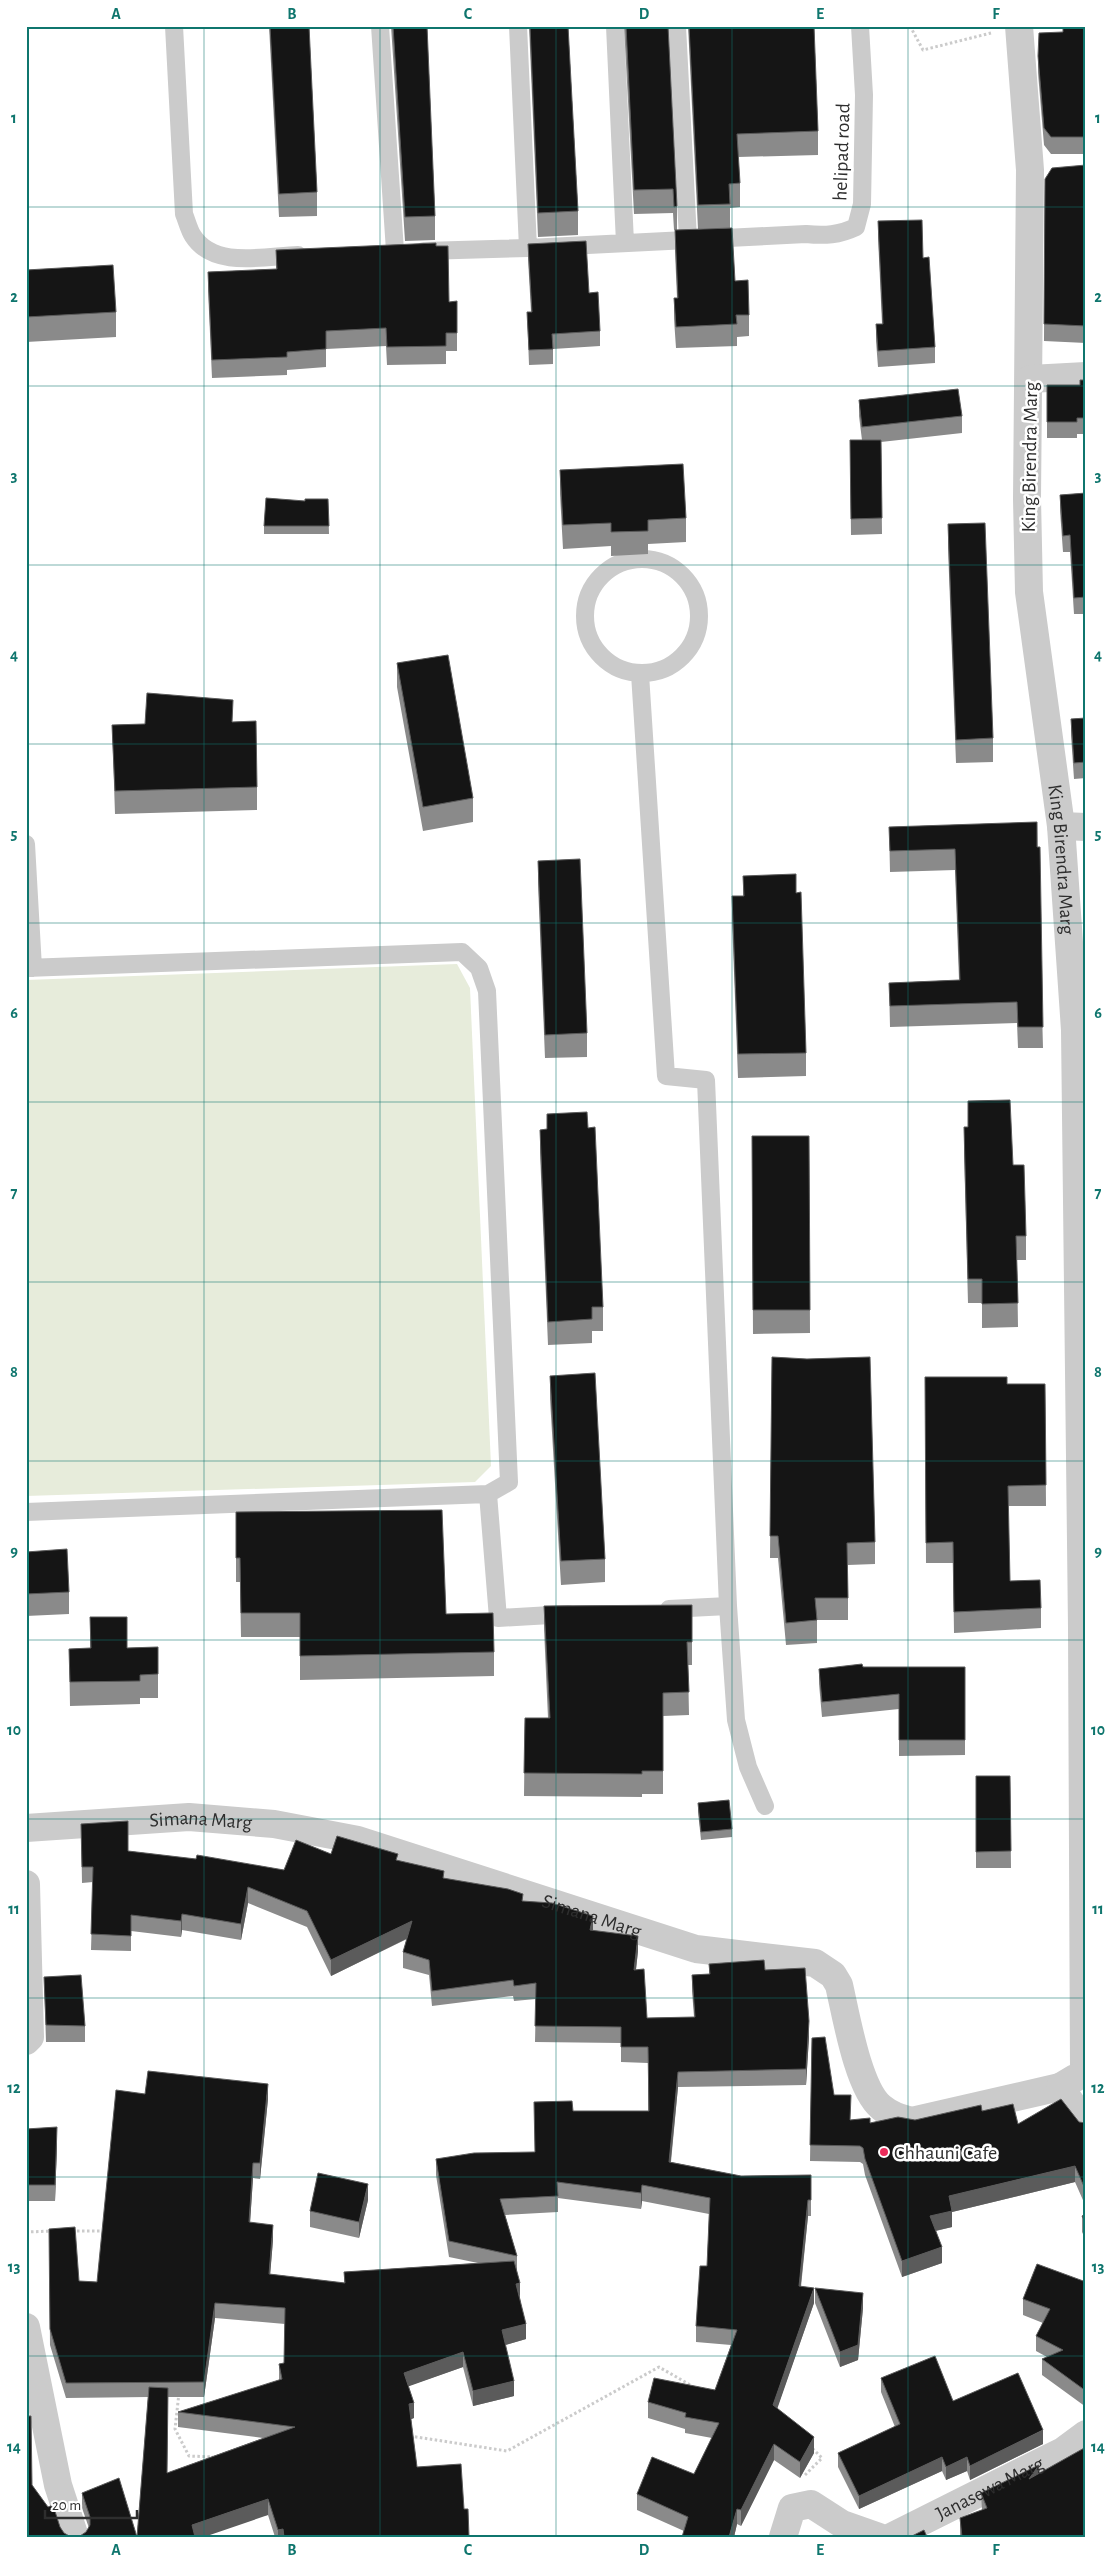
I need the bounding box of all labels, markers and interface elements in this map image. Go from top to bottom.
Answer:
text: A [111,6,121,22]
text: B [287,6,297,22]
text: C [464,6,473,22]
text: D [639,6,650,22]
text: E [816,6,824,22]
text: F [992,6,1000,22]
street label: helipad road [830,103,854,202]
text: 1 [11,110,17,126]
text: 1 [1095,110,1101,126]
text: 2 [10,289,18,305]
text: 2 [1094,289,1102,305]
street label: King Birendra Marg [1019,381,1041,533]
text: 3 [11,468,18,484]
text: 3 [1095,468,1102,484]
text: 4 [10,647,18,663]
text: 4 [1094,647,1102,663]
street label: King Birendra Marg [1044,783,1077,936]
text: 5 [11,826,18,842]
text: 5 [1095,826,1102,842]
text: 6 [10,1005,18,1021]
text: 6 [1094,1005,1102,1021]
text: 7 [11,1185,18,1201]
text: 7 [1095,1185,1102,1201]
text: 8 [10,1364,18,1380]
text: 8 [1094,1364,1102,1380]
text: 9 [10,1543,18,1559]
text: 9 [1094,1543,1102,1559]
text: 10 [7,1722,21,1738]
text: 10 [1091,1722,1105,1738]
street label: Simana Marg [149,1808,253,1833]
street label: Simana Marg [540,1891,644,1942]
text: 11 [8,1901,20,1917]
text: 11 [1092,1901,1104,1917]
text: 12 [7,2080,21,2096]
text: 12 [1091,2080,1105,2096]
place label: Chhauni Cafe [894,2143,997,2163]
marker: Chhauni Cafe [878,2146,890,2158]
text: 13 [8,2259,20,2275]
text: 13 [1092,2259,1104,2275]
text: 14 [7,2439,21,2455]
text: 14 [1091,2439,1105,2455]
street label: Janasewa Marg [933,2453,1047,2524]
scale bar [45,2488,138,2520]
text: 20 m [52,2498,81,2513]
text: A [111,2542,121,2558]
text: B [287,2542,297,2558]
text: C [464,2542,473,2558]
text: D [639,2542,650,2558]
text: E [816,2542,824,2558]
text: F [992,2542,1000,2558]

